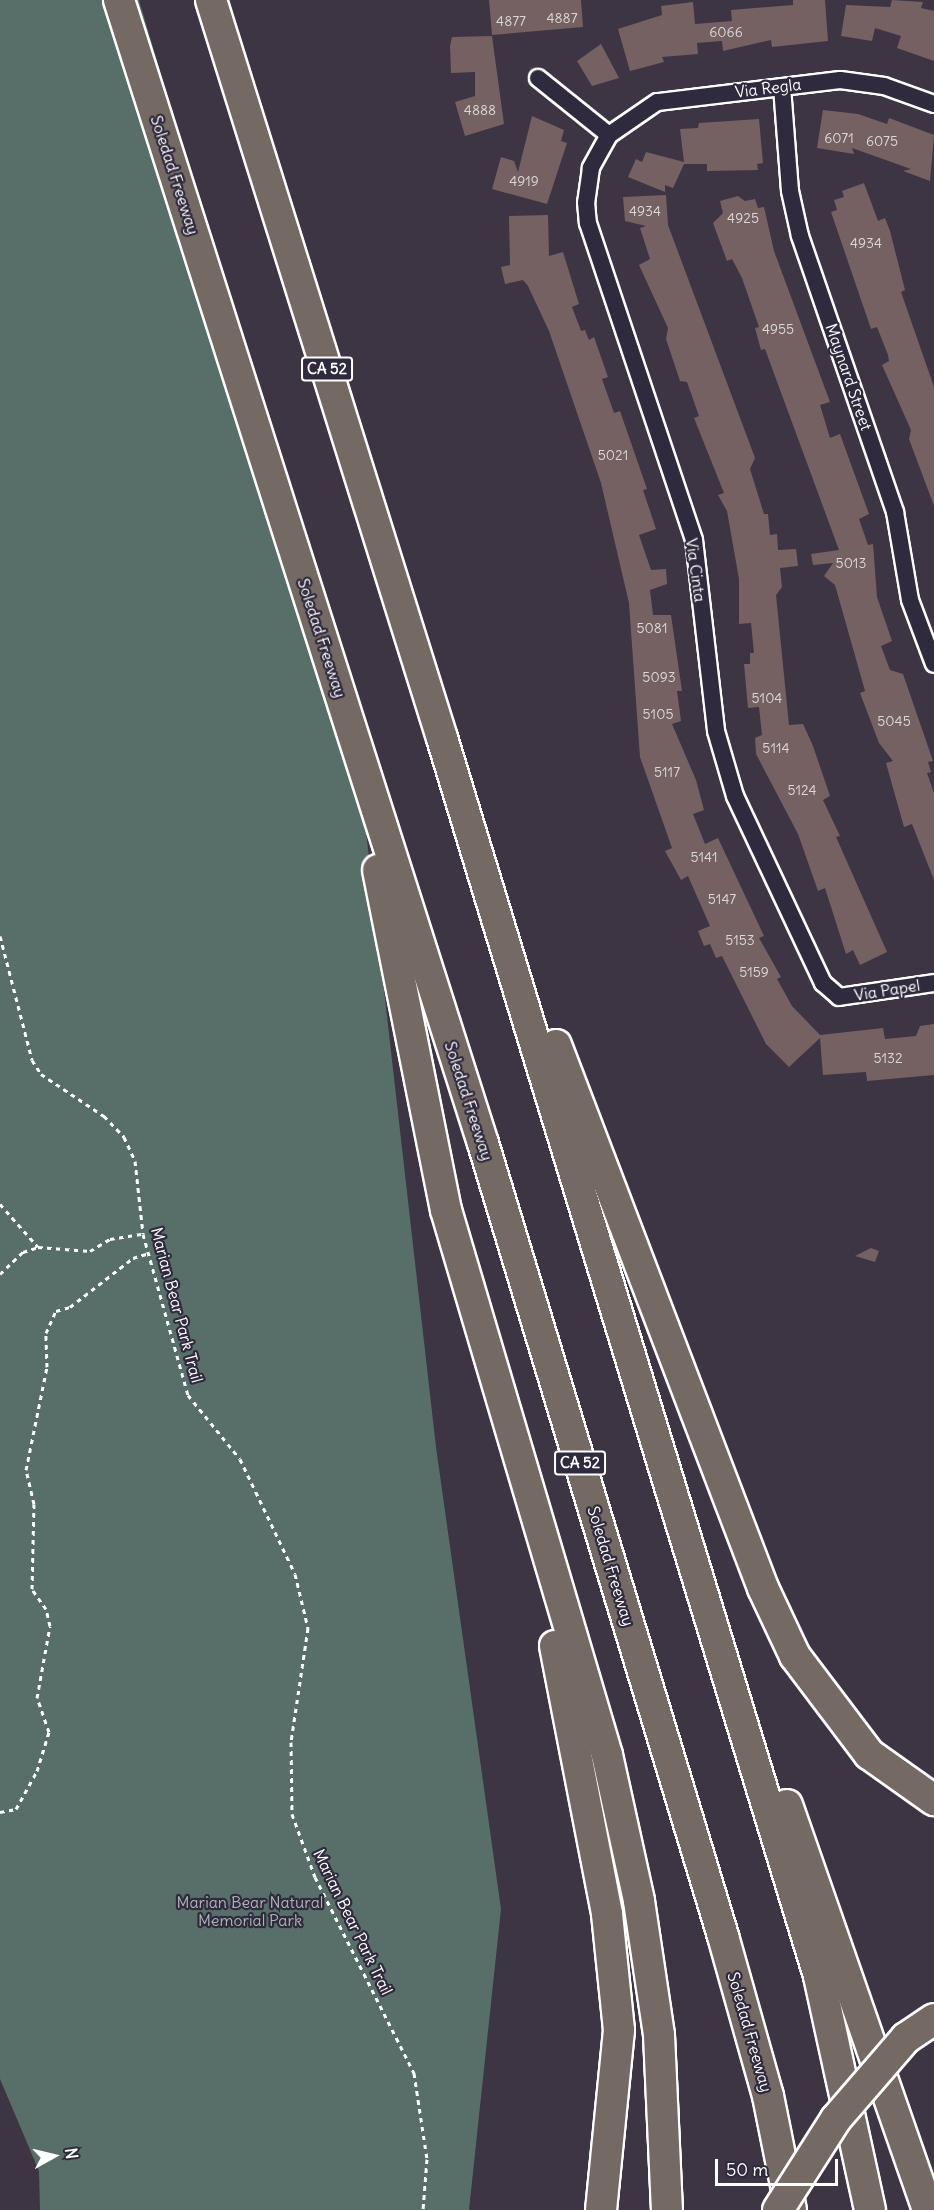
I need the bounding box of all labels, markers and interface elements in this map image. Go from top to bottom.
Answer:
house number: 4887 [546,10,578,26]
house number: 4877 [496,13,526,29]
house number: 6066 [709,24,743,40]
street label: Via Regla [734,74,802,102]
house number: 4888 [464,102,496,118]
street label: Soledad Freeway [147,113,203,237]
house number: 6071 [824,130,854,146]
house number: 6075 [866,133,898,149]
house number: 4919 [509,173,539,189]
house number: 4934 [629,203,661,219]
house number: 4925 [727,210,759,226]
house number: 4934 [850,235,882,251]
house number: 4955 [762,321,794,337]
street label: Maynard Street [822,321,876,433]
road number: CA 52 [300,357,354,381]
house number: 5021 [598,447,628,463]
street label: Via Cinta [682,537,710,603]
house number: 5013 [836,555,866,571]
street label: Soledad Freeway [294,576,350,700]
house number: 5081 [637,620,667,636]
house number: 5093 [642,669,676,685]
house number: 5104 [752,690,782,706]
house number: 5105 [643,706,673,722]
house number: 5045 [877,713,911,729]
house number: 5114 [762,740,790,756]
house number: 5117 [654,764,680,780]
house number: 5124 [787,782,817,798]
house number: 5141 [690,849,718,865]
house number: 5147 [708,891,736,907]
house number: 5153 [725,932,755,948]
house number: 5159 [739,964,769,980]
street label: Via Papel [853,975,921,1005]
street label: Soledad Freeway [441,1039,497,1163]
house number: 5132 [873,1050,903,1066]
street label: Marian Bear Park Trail [147,1225,207,1385]
road number: CA 52 [553,1451,607,1475]
street label: Soledad Freeway [584,1504,638,1628]
street label: Marian Bear Park Trail [309,1846,397,1998]
park label: Marian Bear Natural Memorial Park [177,1892,323,1930]
street label: Soledad Freeway [724,1970,776,2094]
north arrow [24,2126,84,2186]
text: N [61,2147,82,2160]
scale bar [718,2147,841,2185]
text: 50 m [726,2158,768,2181]

